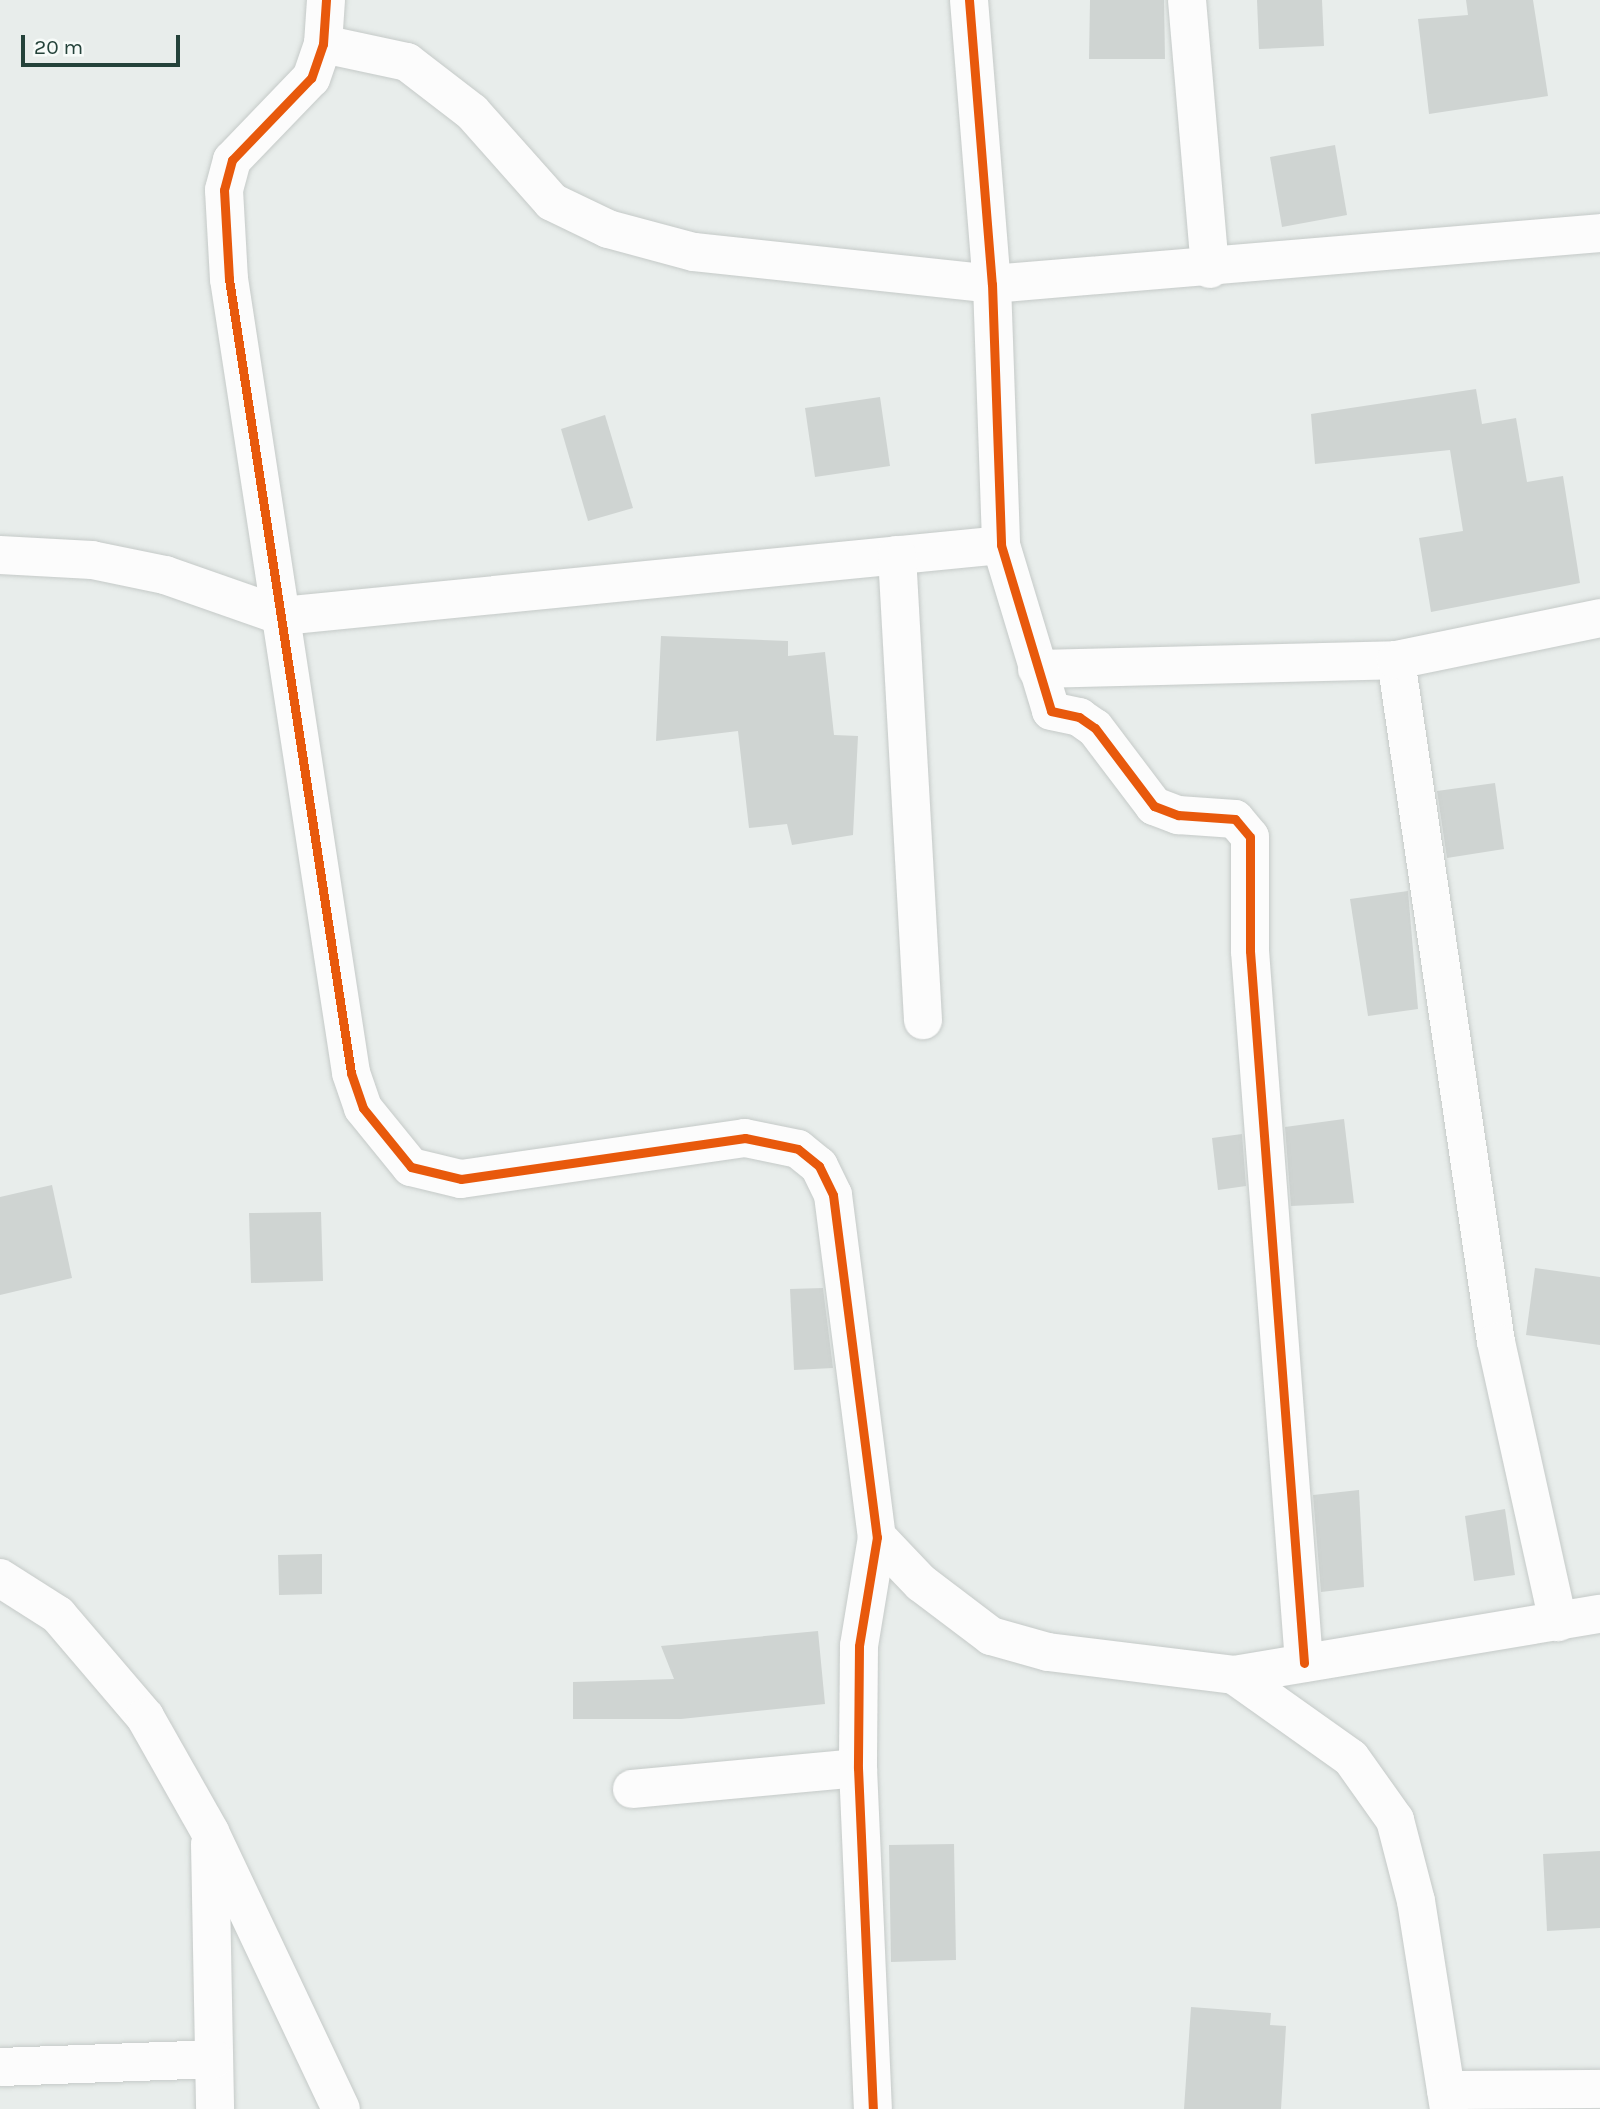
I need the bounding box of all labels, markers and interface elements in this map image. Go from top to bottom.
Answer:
scale bar [24,21,184,65]
text: 20 m [34,35,83,59]

